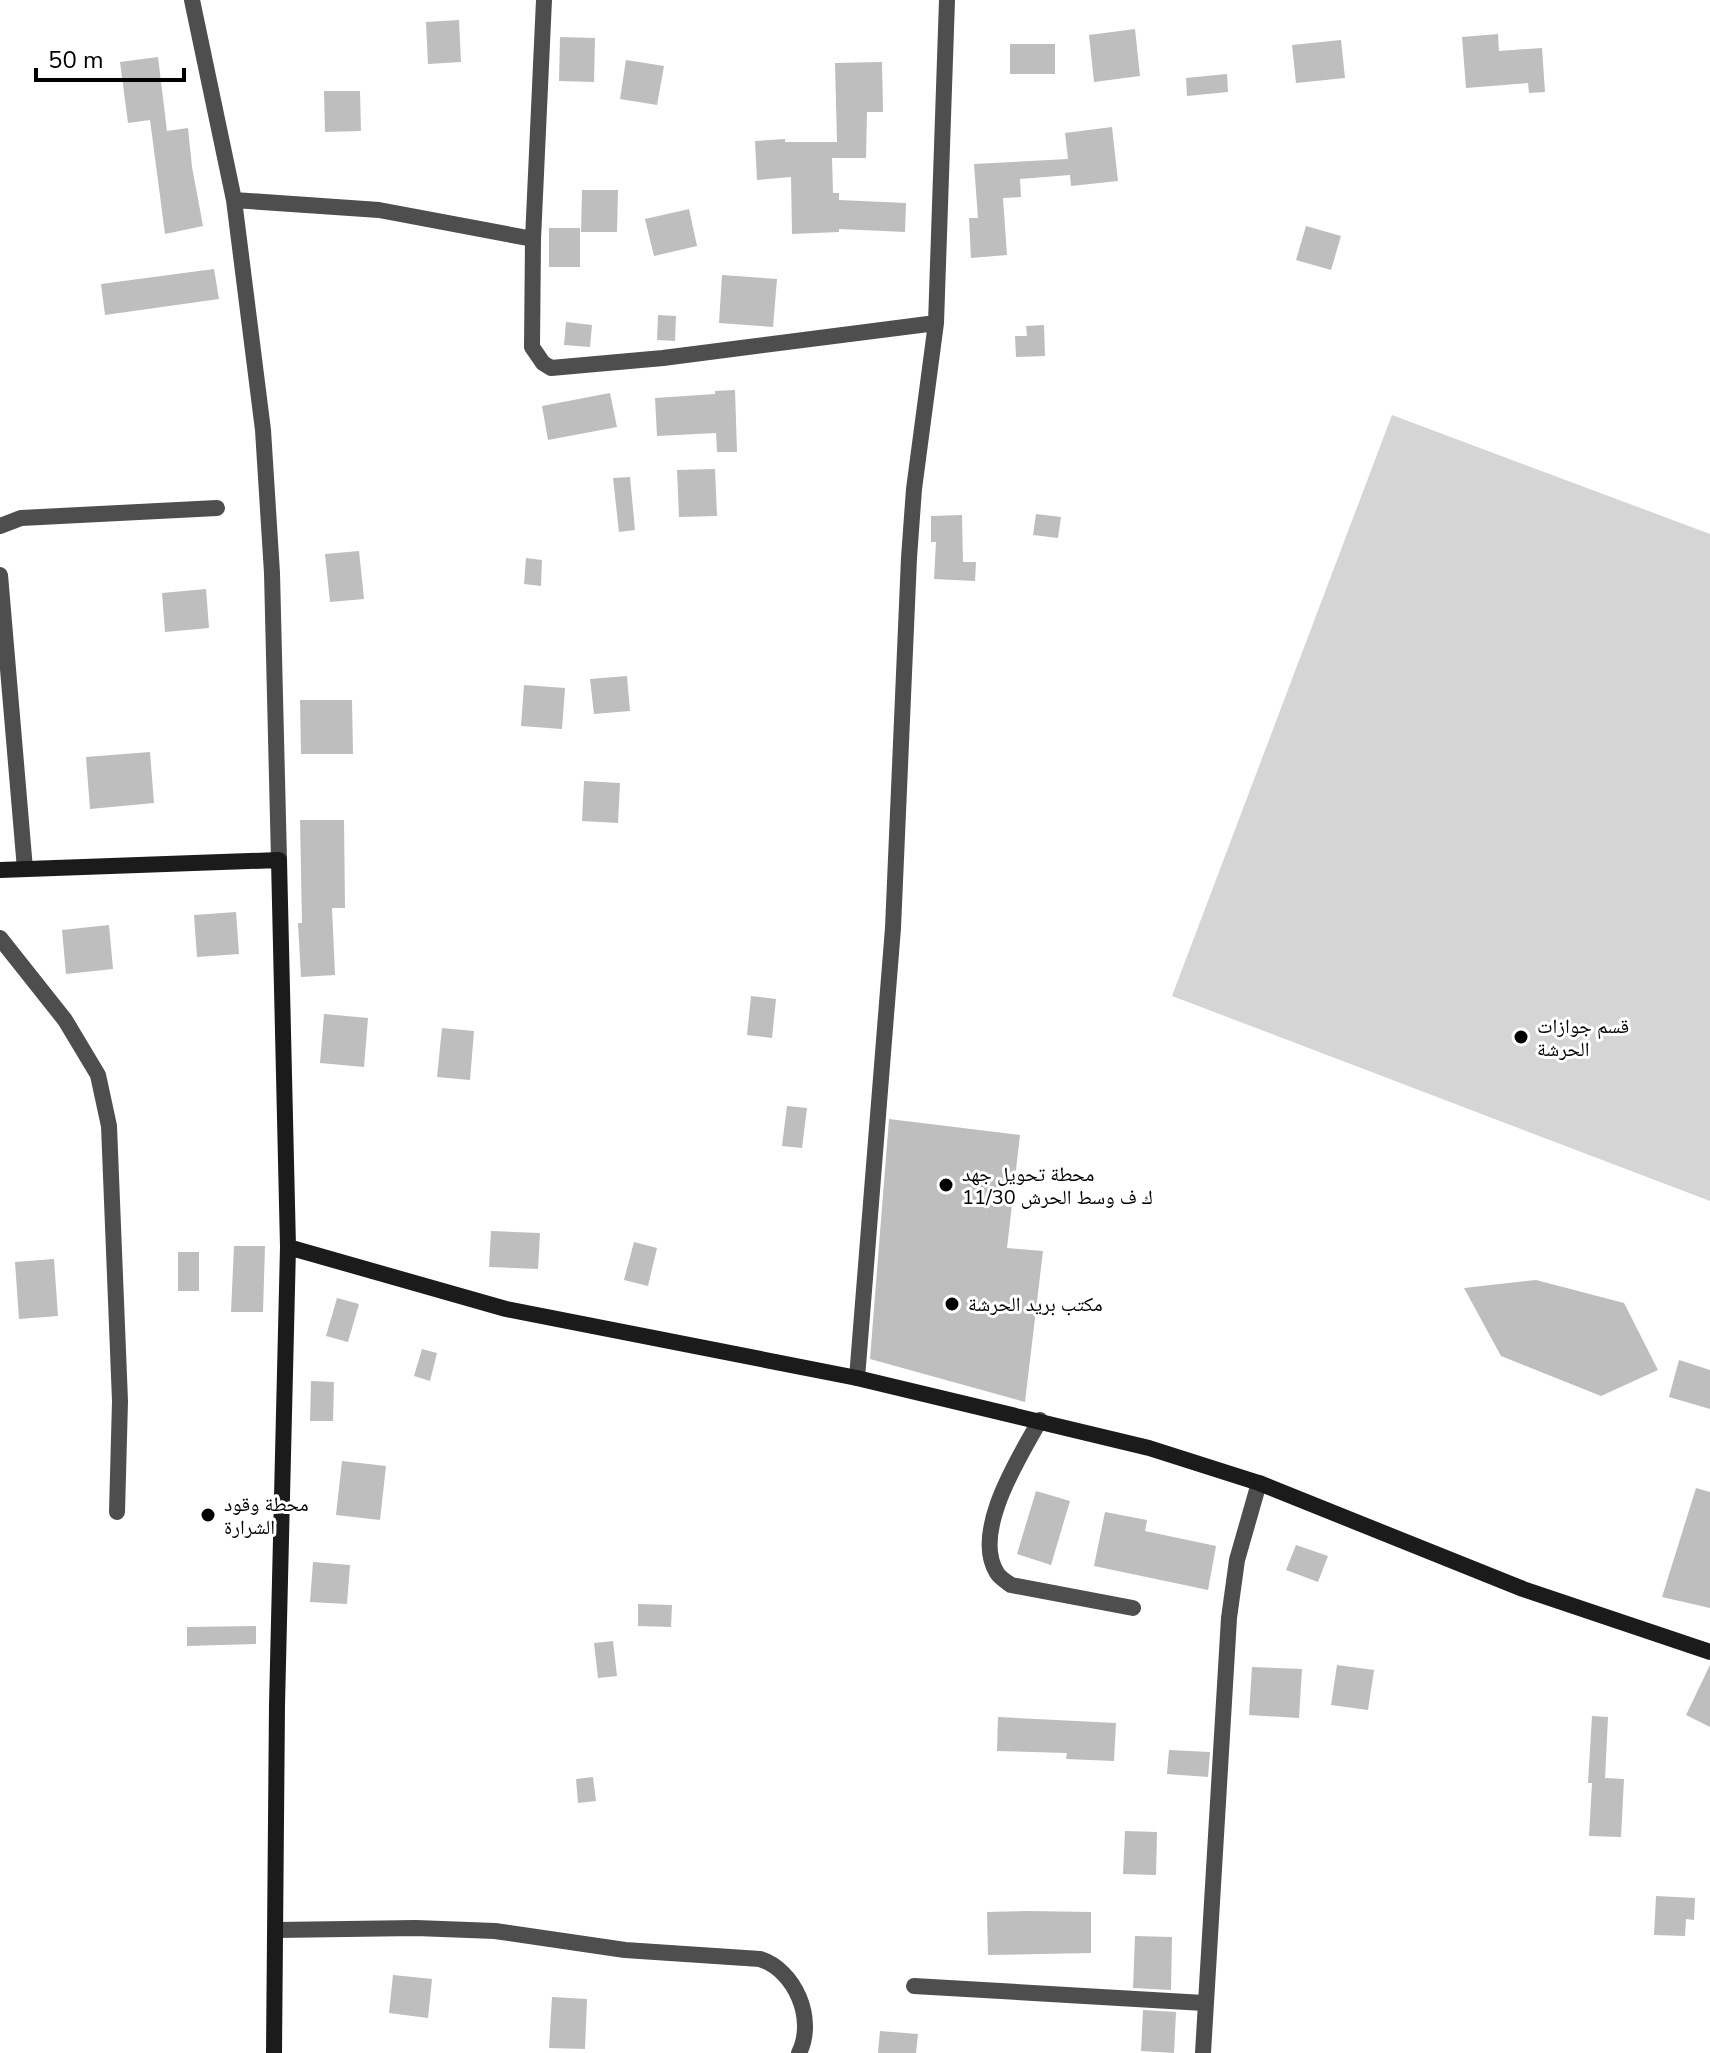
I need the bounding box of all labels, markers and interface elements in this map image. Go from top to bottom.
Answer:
scale bar [36,32,184,82]
text: 50 m [48,44,104,76]
place label: قسم جوازات الحرشة [1537,1013,1629,1063]
marker: قسم جوازات الحرشة [1512,1028,1530,1046]
place label: محطة تحويل جهد 11/30 ك ف وسط الحرش [962,1161,1153,1211]
marker: محطة تحويل جهد 11/30 ك ف وسط الحرش [937,1176,955,1194]
place label: مكتب بريد الحرشة [968,1291,1103,1318]
marker: مكتب بريد الحرشة [943,1295,961,1313]
place label: محطة وقود الشرارة [224,1491,309,1541]
marker: محطة وقود الشرارة [199,1506,217,1524]

